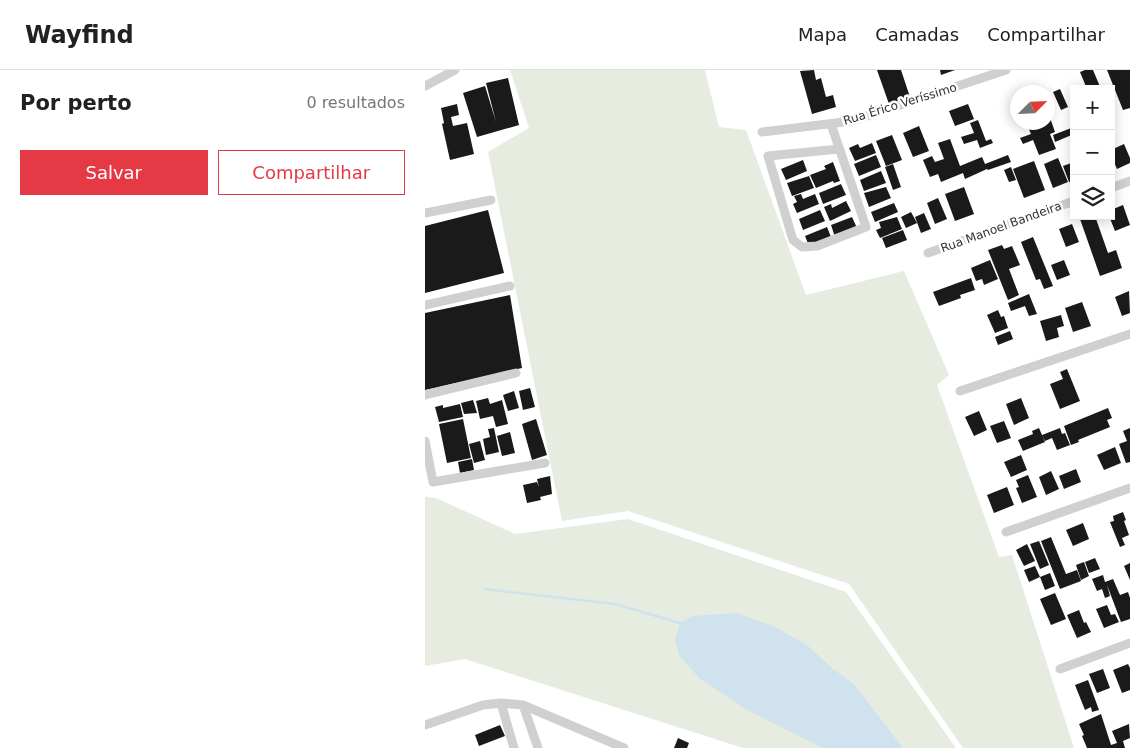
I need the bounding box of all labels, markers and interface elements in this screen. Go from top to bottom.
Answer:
text: Wayfind [25,21,134,49]
text: Mapa [798,24,847,45]
text: Camadas [875,24,959,45]
text: Compartilhar [987,24,1105,45]
street label: Rua Érico Veríssimo [841,79,958,128]
north arrow [1010,85,1055,130]
map controls [1070,85,1115,220]
button: + [1070,85,1115,130]
text: Por perto [20,91,132,115]
text: 0 resultados [306,93,405,112]
button: − [1070,130,1115,175]
button: Salvar [20,150,208,195]
button: Compartilhar [218,150,405,195]
button: layers [1070,175,1115,220]
street label: Rua Manoel Bandeira [939,199,1063,255]

